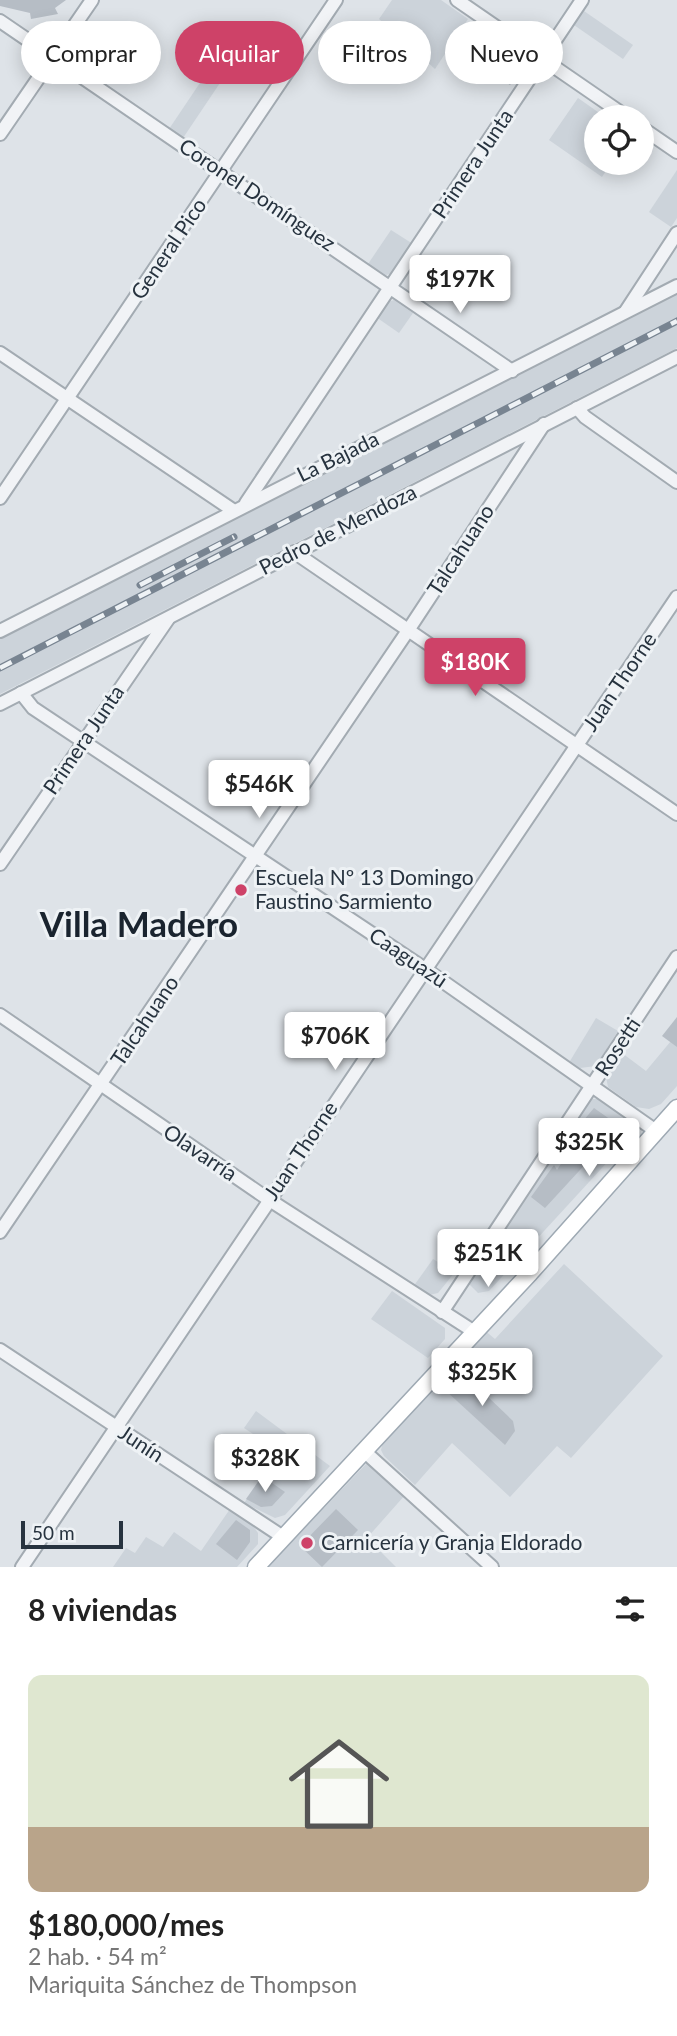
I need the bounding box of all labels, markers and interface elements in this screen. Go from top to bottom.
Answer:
chip: Comprar [21,21,161,84]
chip: Alquilar [175,21,304,84]
chip: Filtros [318,21,431,84]
chip: Nuevo [445,21,563,84]
street label: Primera Junta [426,104,517,222]
map controls [584,105,654,175]
button: locate [584,105,654,175]
street label: Coronel Domínguez [175,132,341,255]
street label: General Pico [125,193,211,304]
pin: $197K [411,256,509,315]
text: $197K [425,264,495,292]
street label: La Bajada [292,425,382,486]
street label: Pedro de Mendoza [255,478,420,579]
street label: Talcahuano [421,499,498,599]
street label: Juan Thorne [577,627,661,735]
pin: $180K [426,638,524,698]
text: $180K [440,647,510,675]
street label: Primera Junta [37,680,128,798]
pin: $546K [210,760,308,820]
text: $546K [224,769,294,797]
place label: Escuela Nº 13 Domingo Faustino Sarmiento [255,864,474,913]
marker: Escuela Nº 13 Domingo Faustino Sarmiento [233,882,249,898]
district label: Villa Madero [39,902,238,944]
street label: Caaguazú [365,921,453,992]
street label: Talcahuano [104,970,183,1070]
pin: $706K [286,1012,384,1072]
street label: Rosetti [589,1013,645,1080]
text: $706K [300,1021,370,1049]
street label: Juan Thorne [258,1096,342,1204]
street label: Olavarría [159,1118,242,1185]
pin: $325K [540,1118,638,1178]
text: $325K [554,1127,624,1155]
pin: $251K [439,1230,537,1289]
text: $251K [453,1238,523,1266]
pin: $325K [433,1348,531,1408]
text: $325K [447,1357,517,1385]
street label: Junín [115,1419,169,1467]
pin: $328K [216,1434,314,1494]
text: $328K [230,1443,300,1471]
scale bar [21,1518,122,1550]
text: 50 m [32,1521,75,1544]
place label: Carnicería y Granja Eldorado [321,1529,582,1554]
marker: Carnicería y Granja Eldorado [299,1535,315,1551]
icon: filters [611,1590,649,1628]
text: 8 viviendas [28,1591,177,1627]
icon: home [276,1721,402,1847]
text: $180,000/mes [28,1906,224,1942]
text: 2 hab. · 54 m² [28,1942,167,1970]
text: Mariquita Sánchez de Thompson [28,1970,357,1998]

